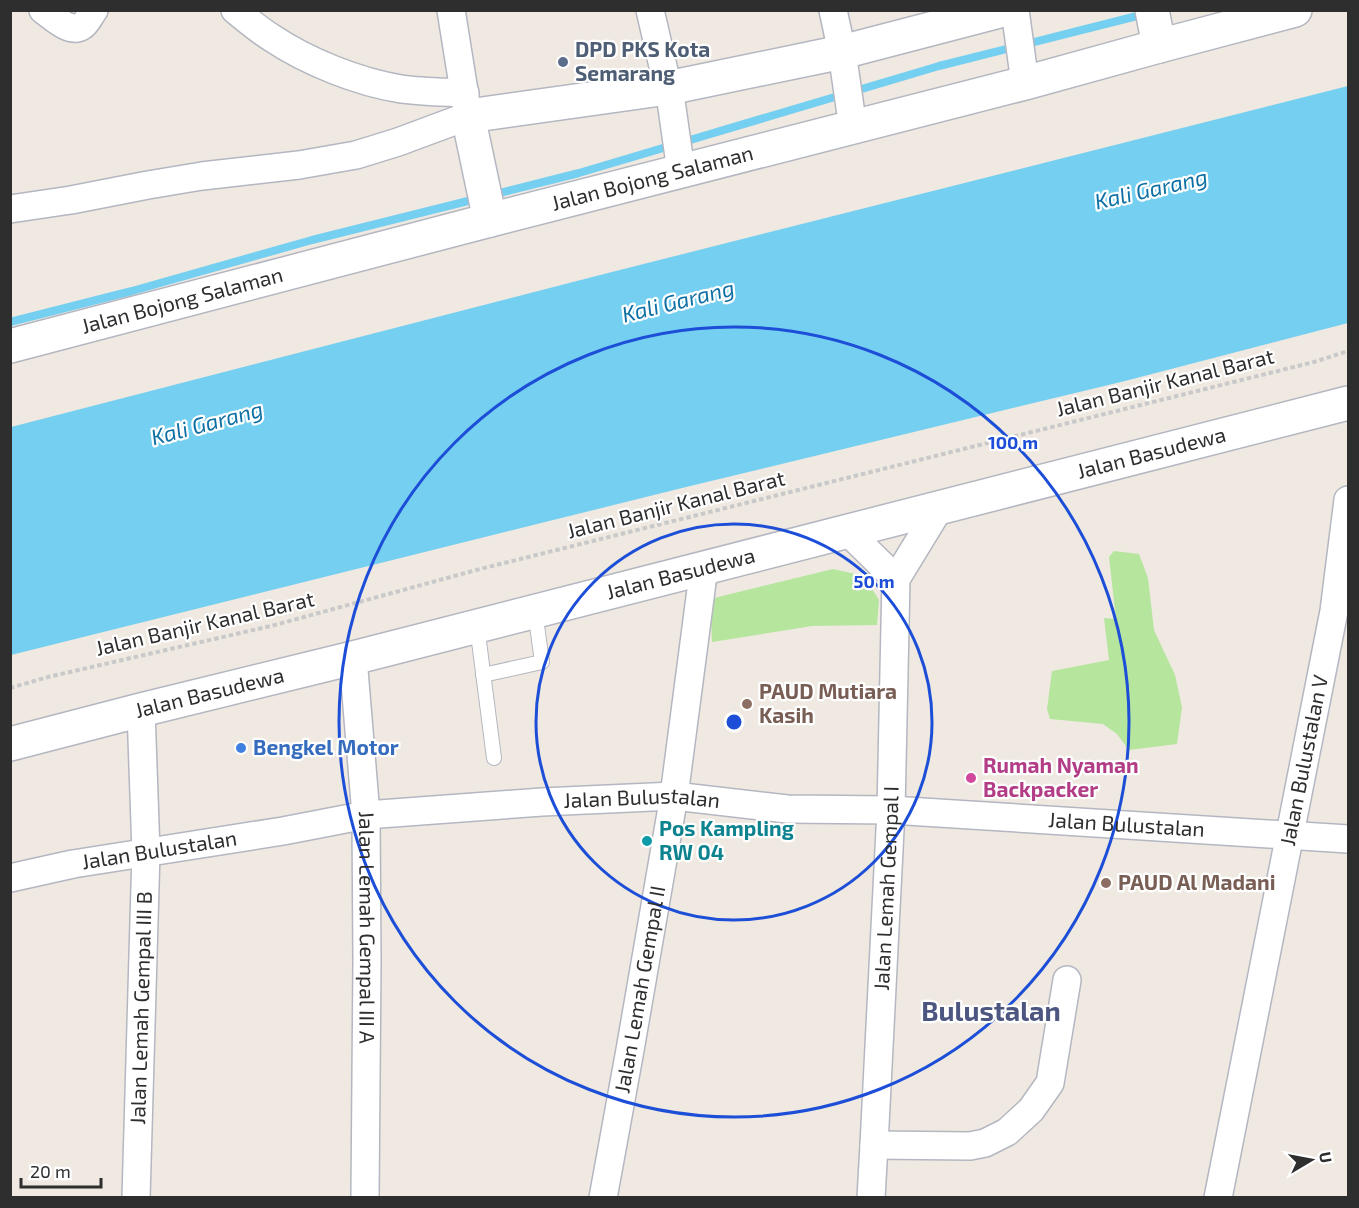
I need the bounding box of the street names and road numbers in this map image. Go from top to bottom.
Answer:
street label: Jalan Bojong Salaman [549,139,756,215]
street label: Jalan Bojong Salaman [78,261,285,338]
street label: Jalan Banjir Kanal Barat [1053,342,1276,422]
street label: Jalan Basudewa [1074,421,1228,483]
street label: Jalan Banjir Kanal Barat [564,464,787,544]
street label: Jalan Basudewa [603,541,757,604]
street label: Jalan Banjir Kanal Barat [93,585,317,661]
street label: Jalan Basudewa [132,661,286,722]
street label: Jalan Bulustalan V [1274,672,1332,848]
street label: Jalan Bulustalan [563,782,721,812]
street label: Jalan Lemah Gempal I [868,786,903,991]
street label: Jalan Bulustalan [1048,806,1206,841]
street label: Jalan Lemah Gempal III A [355,810,381,1044]
street label: Jalan Bulustalan [80,824,239,873]
street label: Jalan Lemah Gempal II [608,883,669,1095]
street label: Jalan Lemah Gempal III B [124,891,156,1125]

